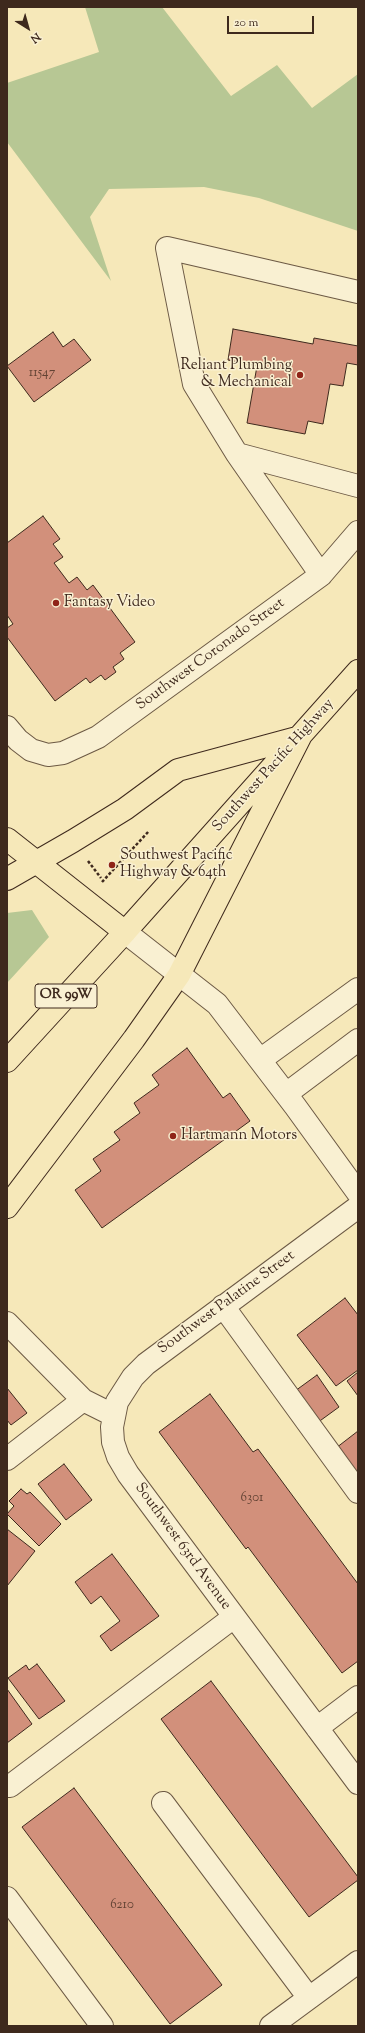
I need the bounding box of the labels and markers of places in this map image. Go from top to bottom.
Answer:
place label: Reliant Plumbing & Mechanical [180,357,292,392]
marker: Reliant Plumbing & Mechanical [295,370,305,380]
place label: Fantasy Video [64,594,155,612]
marker: Fantasy Video [51,598,61,608]
place label: Southwest Pacific Highway & 64th [120,847,232,882]
marker: Southwest Pacific Highway & 64th [107,860,117,870]
place label: Hartmann Motors [181,1127,297,1145]
marker: Hartmann Motors [168,1131,178,1141]

